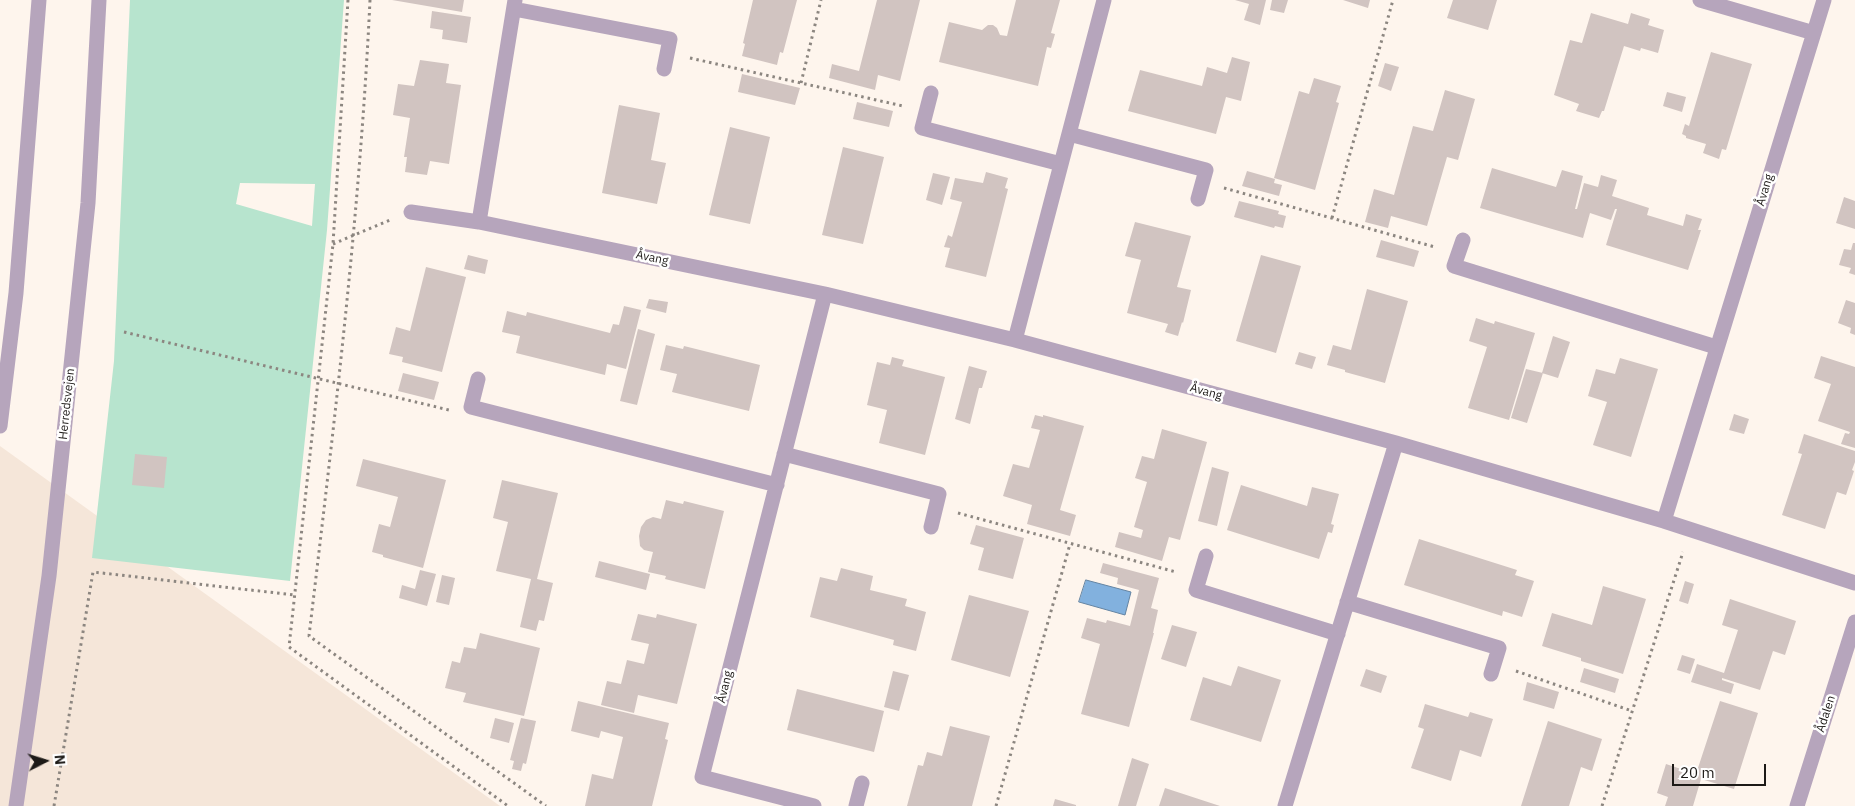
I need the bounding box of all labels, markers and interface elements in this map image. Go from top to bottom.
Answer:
street label: Åvang [1753,172,1777,208]
street label: Åvang [634,248,670,268]
street label: Herredsvejen [56,368,78,440]
street label: Åvang [1188,381,1224,403]
street label: Åvang [714,669,736,705]
street label: Ådalen [1813,694,1839,734]
north arrow [20,736,70,786]
text: N [51,754,69,766]
scale bar [1675,754,1769,786]
text: 20 m [1680,763,1715,782]

